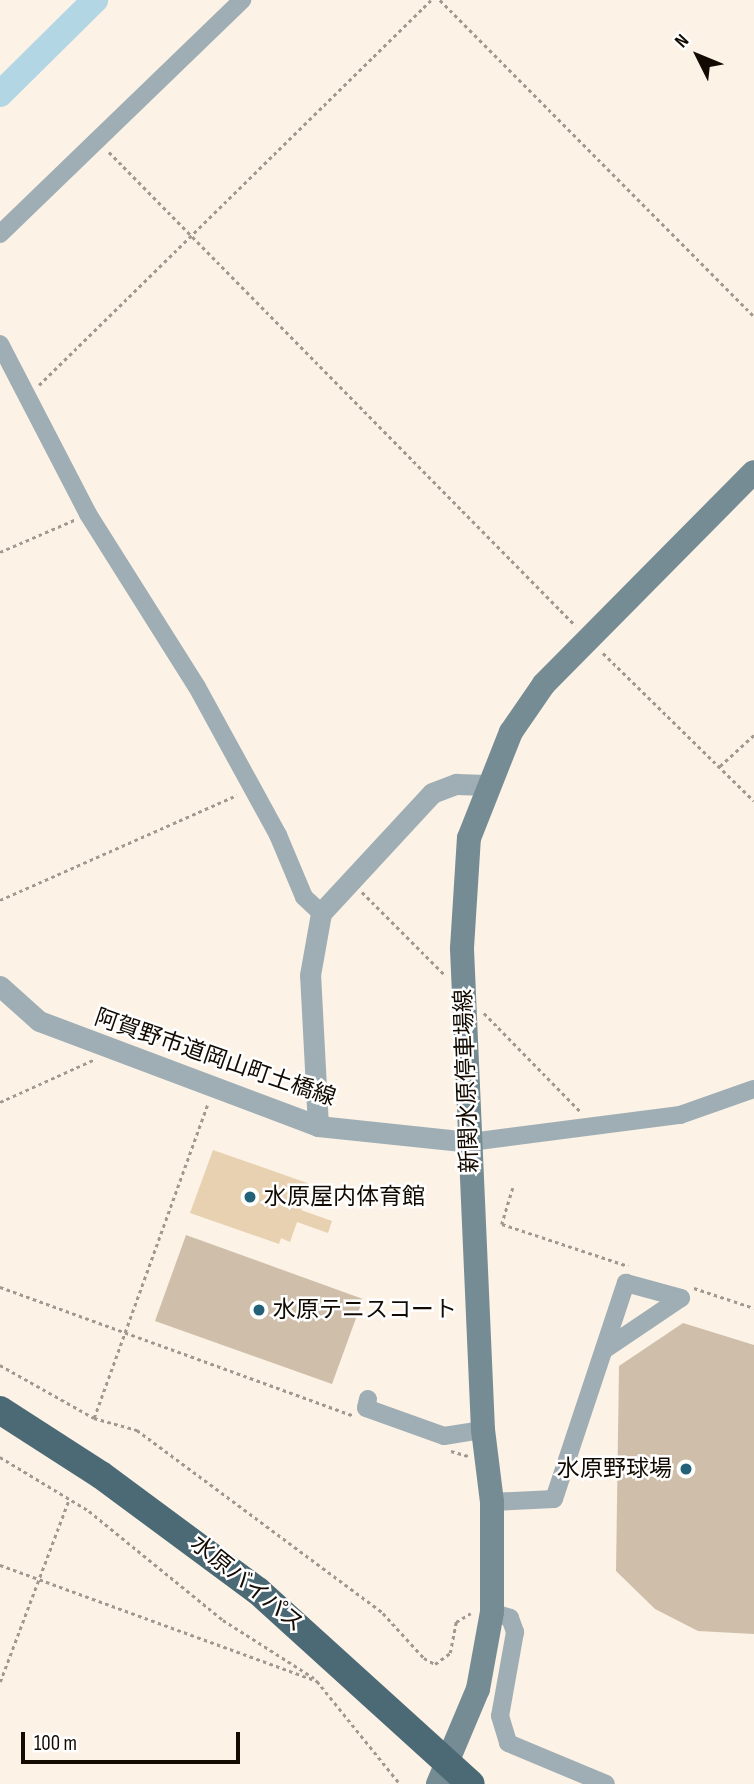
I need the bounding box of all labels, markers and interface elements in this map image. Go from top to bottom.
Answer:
north arrow [663,21,733,91]
text: N [670,30,694,53]
street label: 新関水原停車場線 [450,989,484,1173]
street label: 阿賀野市道岡山町土橋線 [91,1004,339,1112]
place label: 水原屋内体育館 [264,1183,425,1211]
marker: 水原屋内体育館 [242,1189,258,1205]
place label: 水原テニスコート [273,1296,457,1324]
marker: 水原テニスコート [251,1302,267,1318]
place label: 水原野球場 [557,1455,672,1483]
marker: 水原野球場 [678,1461,694,1477]
street label: 水原バイパス [185,1530,309,1638]
scale bar [24,1718,243,1762]
text: 100 m [34,1731,77,1756]

